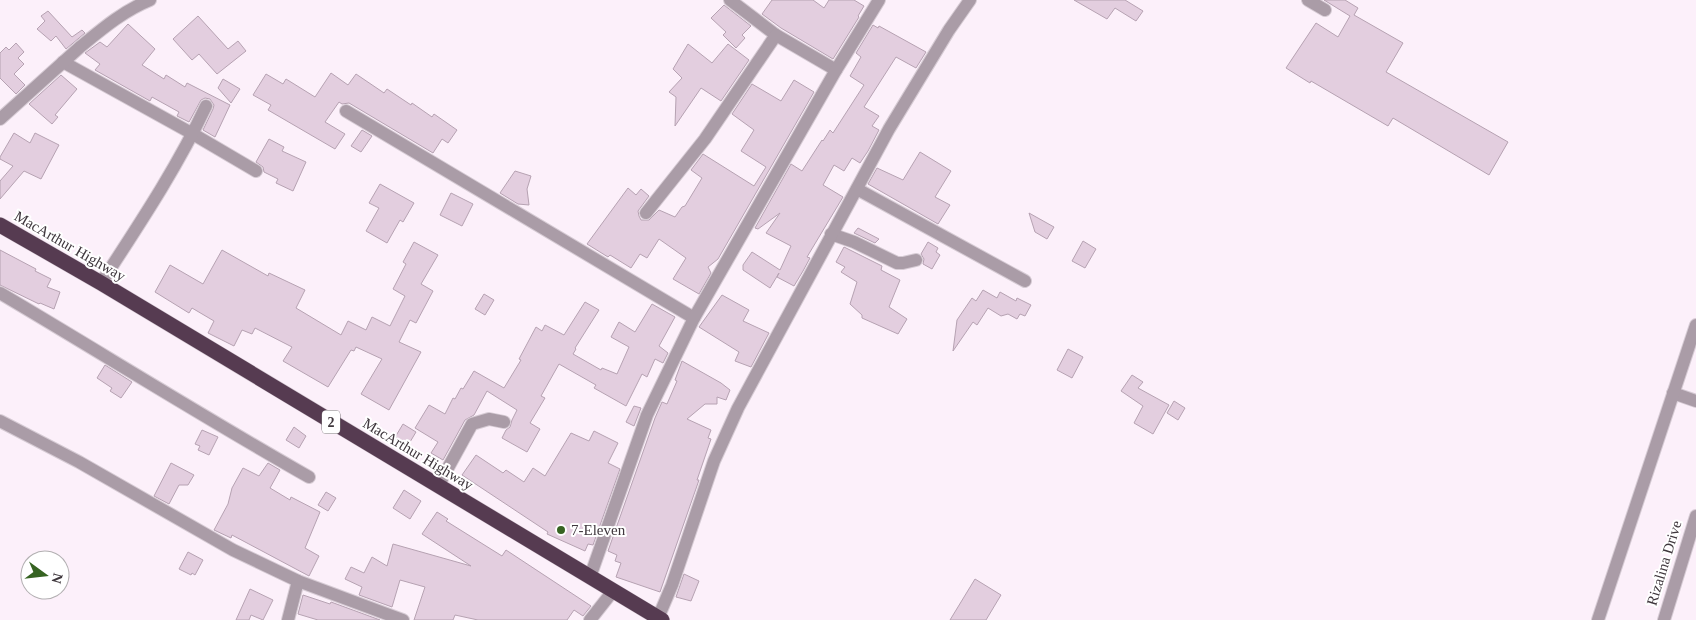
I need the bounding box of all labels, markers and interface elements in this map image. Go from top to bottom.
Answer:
street label: MacArthur Highway [12,208,129,285]
road number: 2 [322,411,340,434]
street label: MacArthur Highway [360,415,476,493]
street label: Rizalina Drive [1644,518,1685,607]
place label: 7-Eleven [571,522,626,538]
marker: 7-Eleven [555,524,567,536]
north arrow [20,550,70,600]
text: N [49,571,66,585]

